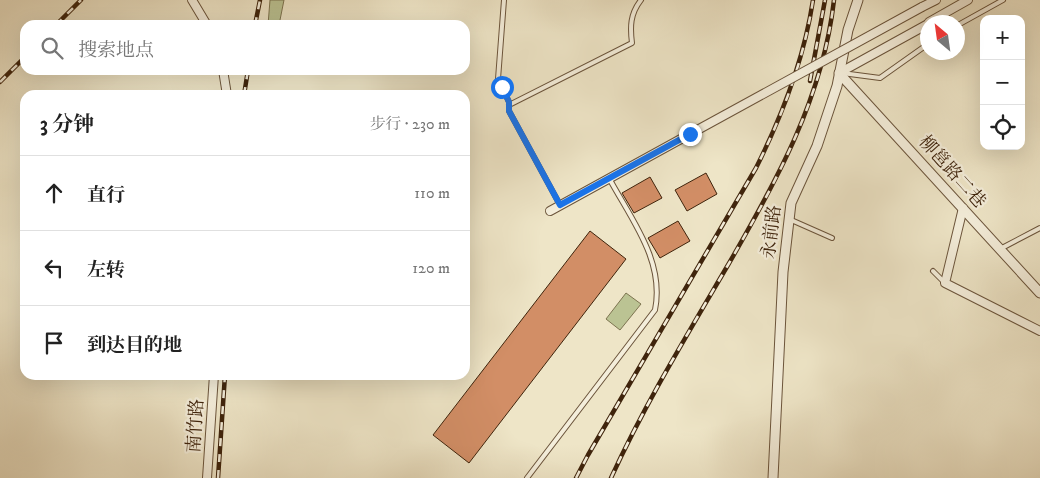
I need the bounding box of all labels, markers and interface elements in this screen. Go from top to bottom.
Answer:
north arrow [920,15,965,60]
map controls [980,15,1025,150]
button: + [980,15,1025,60]
search box [20,20,470,75]
icon: search [38,34,66,62]
text: 搜索地点 [78,39,154,62]
button: − [980,60,1025,105]
route start [491,76,514,99]
button: locate [980,105,1025,150]
text: 3 分钟 [40,112,94,138]
text: 步行 · 230 m [369,114,450,134]
route end [679,123,702,146]
street label: 柳邕路二巷 [914,131,990,213]
icon: ahead [40,179,68,207]
text: 110 m [414,183,450,203]
text: 直行 [87,184,125,207]
street label: 永前路 [758,204,786,260]
icon: left [40,254,68,282]
text: 120 m [412,258,450,278]
text: 左转 [87,259,125,282]
icon: arrive [40,329,68,357]
text: 到达目的地 [87,334,182,357]
street label: 南竹路 [183,398,209,454]

